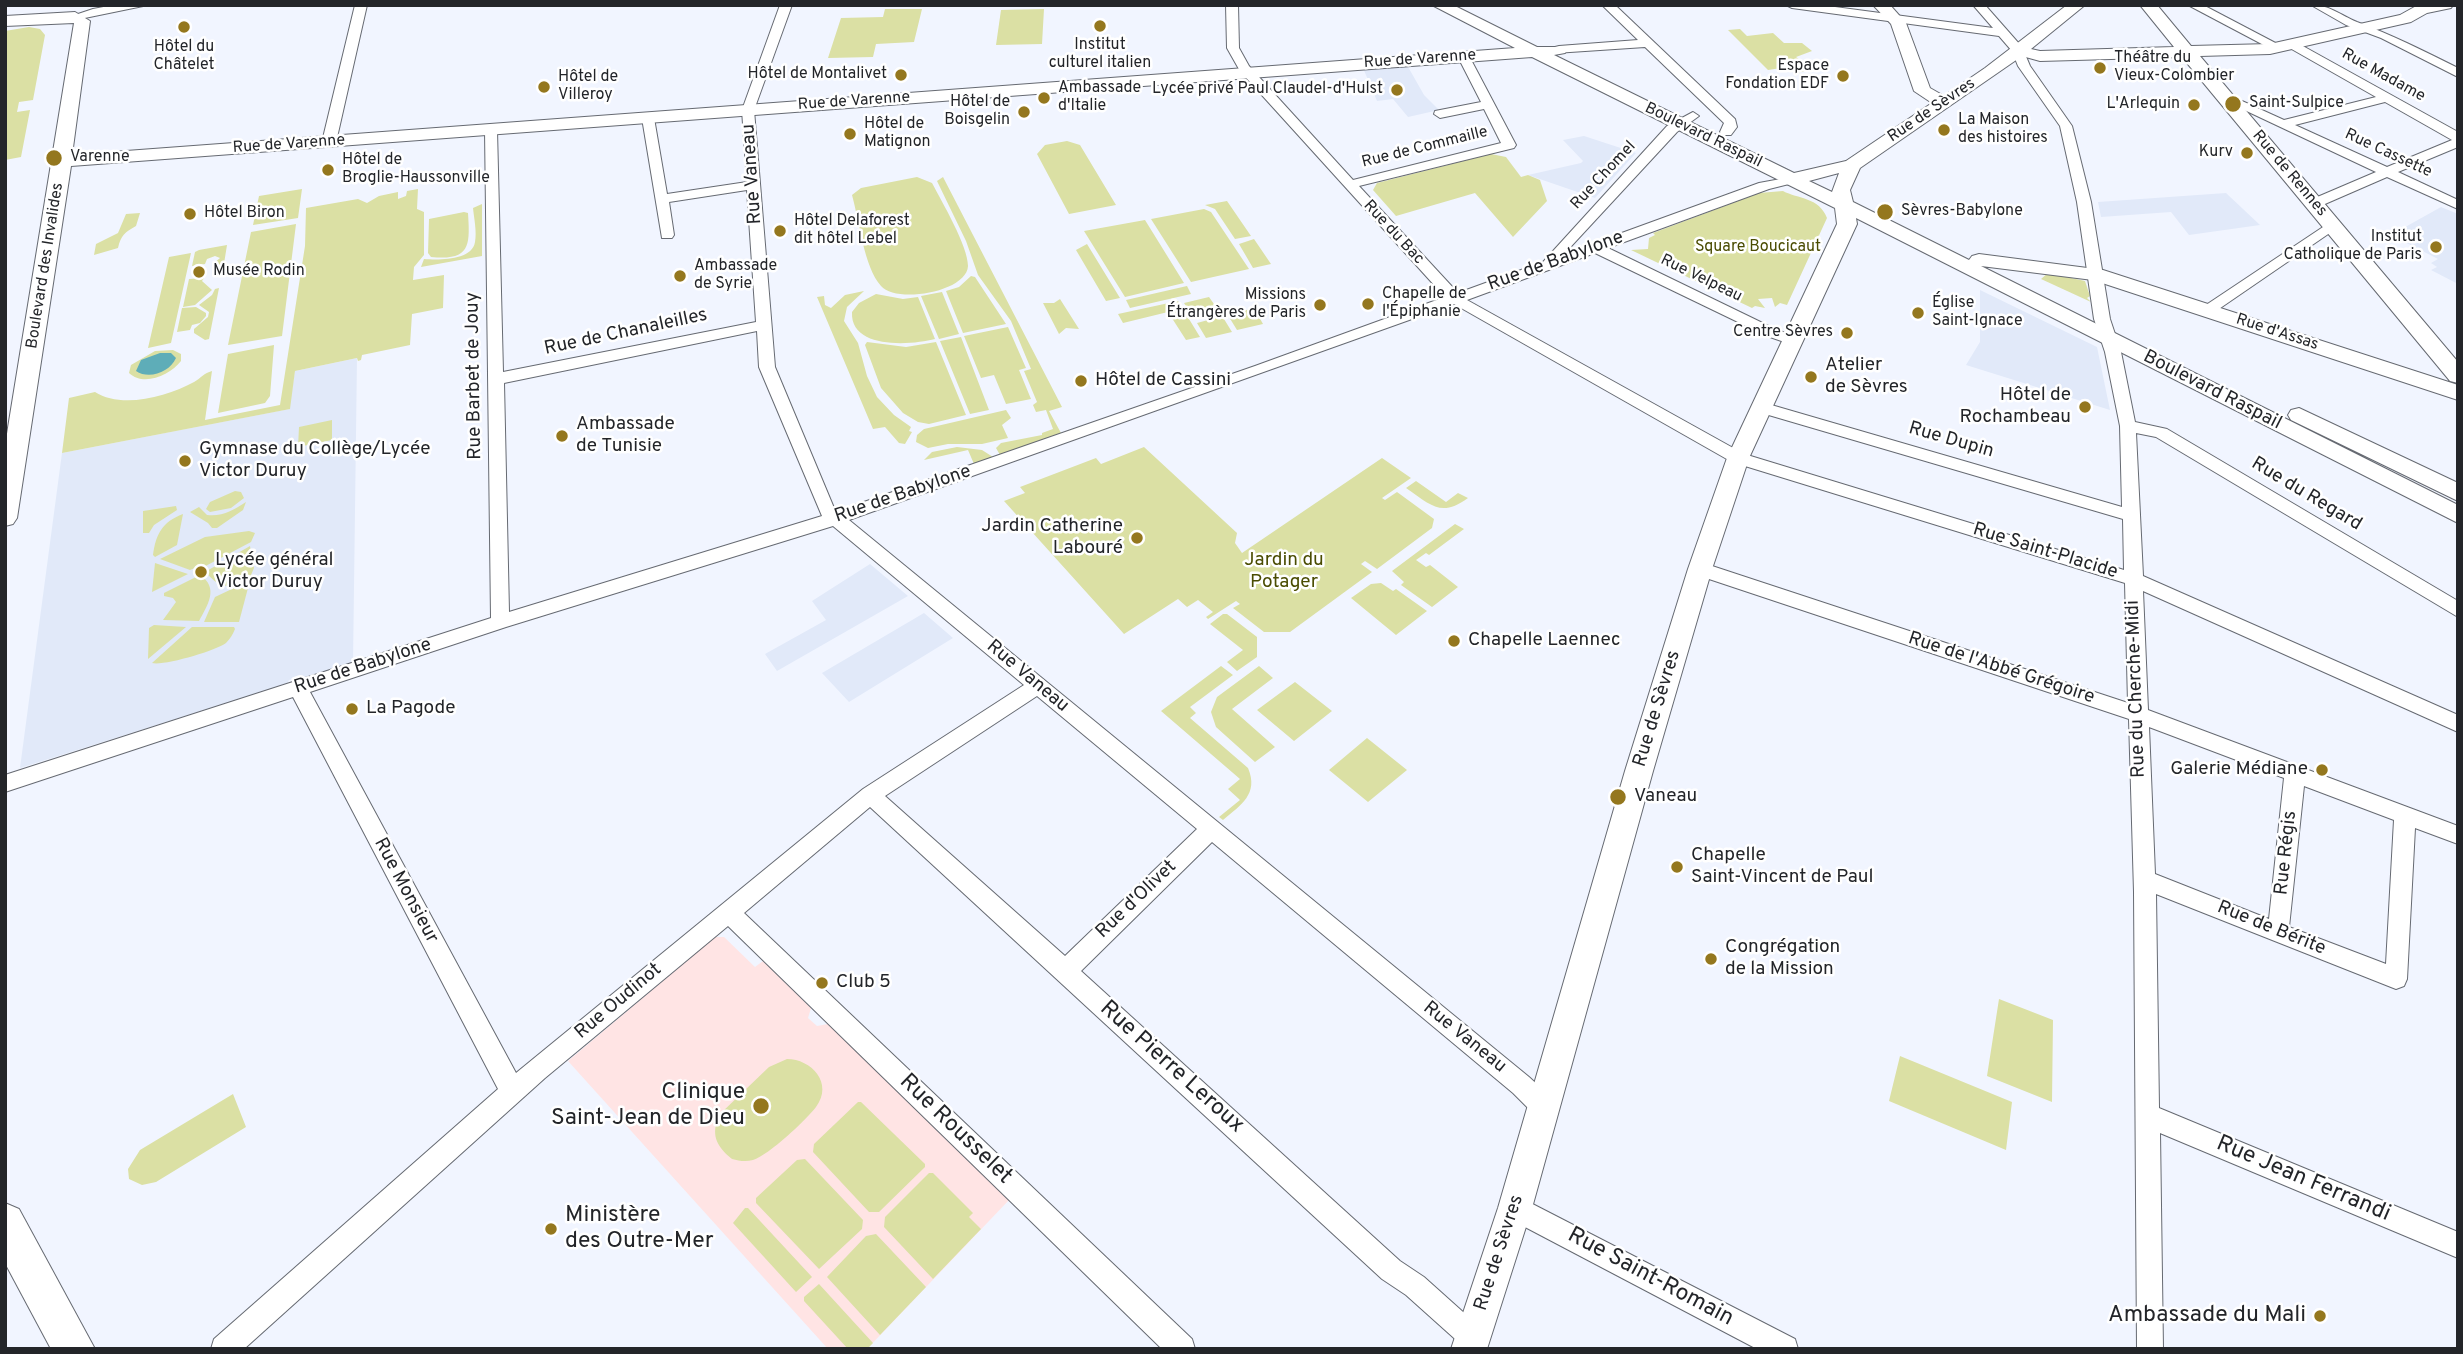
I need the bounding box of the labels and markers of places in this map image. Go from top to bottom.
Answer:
marker: Institut culturel italien [1092,18,1108,34]
marker: Hôtel du Châtelet [176,19,192,35]
place label: Institut culturel italien [1049,36,1151,74]
place label: Hôtel du Châtelet [154,38,214,76]
place label: Théâtre du Vieux-Colombier [2114,49,2234,87]
place label: Espace Fondation EDF [1725,57,1829,95]
marker: Théâtre du Vieux-Colombier [2092,60,2108,76]
place label: Hôtel de Montalivet [748,65,887,85]
marker: Hôtel de Montalivet [893,67,909,83]
place label: Hôtel de Villeroy [558,68,618,106]
marker: Espace Fondation EDF [1835,68,1851,84]
marker: Hôtel de Villeroy [536,79,552,95]
place label: Ambassade d'Italie [1058,79,1141,117]
place label: Lycée privé Paul Claudel-d'Hulst [1152,80,1383,100]
marker: Lycée privé Paul Claudel-d'Hulst [1389,82,1405,98]
marker: Ambassade d'Italie [1036,90,1052,106]
place label: Hôtel de Boisgelin [944,93,1010,131]
marker: Saint-Sulpice [2223,94,2243,114]
place label: Saint-Sulpice [2249,94,2344,114]
place label: L'Arlequin [2106,95,2180,115]
marker: L'Arlequin [2186,97,2202,113]
marker: Hôtel de Boisgelin [1016,104,1032,120]
place label: La Maison des histoires [1958,111,2048,149]
place label: Hôtel de Matignon [864,115,931,153]
marker: La Maison des histoires [1936,122,1952,138]
marker: Hôtel de Matignon [842,126,858,142]
place label: Kurv [2199,143,2233,163]
marker: Kurv [2239,145,2255,161]
marker: Varenne [44,148,64,168]
place label: Varenne [70,148,130,168]
place label: Hôtel de Broglie-Haussonville [342,151,490,189]
marker: Hôtel de Broglie-Haussonville [320,162,336,178]
marker: Sèvres-Babylone [1875,202,1895,222]
place label: Sèvres-Babylone [1901,202,2023,222]
place label: Hôtel Biron [204,204,285,224]
marker: Hôtel Biron [182,206,198,222]
place label: Hôtel Delaforest dit hôtel Lebel [794,212,910,250]
marker: Hôtel Delaforest dit hôtel Lebel [772,223,788,239]
place label: Institut Catholique de Paris [2284,228,2422,266]
marker: Institut Catholique de Paris [2428,239,2444,255]
place label: Ambassade de Syrie [694,257,777,295]
place label: Musée Rodin [213,262,305,282]
marker: Musée Rodin [191,264,207,280]
marker: Ambassade de Syrie [672,268,688,284]
place label: Chapelle de l'Épiphanie [1382,285,1466,323]
place label: Missions Étrangères de Paris [1167,286,1306,324]
place label: Église Saint-Ignace [1932,294,2023,332]
marker: Chapelle de l'Épiphanie [1360,296,1376,312]
marker: Missions Étrangères de Paris [1312,297,1328,313]
marker: Église Saint-Ignace [1910,305,1926,321]
place label: Centre Sèvres [1733,323,1833,343]
marker: Centre Sèvres [1839,325,1855,341]
place label: Atelier de Sèvres [1825,355,1908,399]
marker: Atelier de Sèvres [1803,369,1819,385]
place label: Hôtel de Cassini [1095,370,1231,392]
marker: Hôtel de Cassini [1073,373,1089,389]
place label: Hôtel de Rochambeau [1960,385,2071,429]
marker: Hôtel de Rochambeau [2077,399,2093,415]
place label: Ambassade de Tunisie [576,414,675,458]
marker: Ambassade de Tunisie [554,428,570,444]
place label: Gymnase du Collège/Lycée Victor Duruy [199,439,430,483]
marker: Gymnase du Collège/Lycée Victor Duruy [177,453,193,469]
place label: Jardin Catherine Labouré [981,516,1123,560]
marker: Jardin Catherine Labouré [1129,530,1145,546]
place label: Lycée général Victor Duruy [215,550,333,594]
marker: Lycée général Victor Duruy [193,564,209,580]
place label: Chapelle Laennec [1468,630,1621,652]
marker: Chapelle Laennec [1446,633,1462,649]
place label: La Pagode [366,698,455,720]
marker: La Pagode [344,701,360,717]
place label: Galerie Médiane [2170,759,2308,781]
marker: Galerie Médiane [2314,762,2330,778]
place label: Vaneau [1634,786,1697,808]
marker: Vaneau [1608,787,1628,807]
place label: Chapelle Saint-Vincent de Paul [1691,845,1873,889]
marker: Chapelle Saint-Vincent de Paul [1669,859,1685,875]
place label: Congrégation de la Mission [1725,937,1840,981]
marker: Congrégation de la Mission [1703,951,1719,967]
place label: Club 5 [836,972,891,994]
marker: Club 5 [814,975,830,991]
place label: Clinique Saint-Jean de Dieu [551,1079,745,1133]
marker: Clinique Saint-Jean de Dieu [751,1096,771,1116]
place label: Ministère des Outre-Mer [565,1202,714,1256]
marker: Ministère des Outre-Mer [543,1221,559,1237]
place label: Ambassade du Mali [2108,1302,2306,1330]
marker: Ambassade du Mali [2312,1308,2328,1324]

